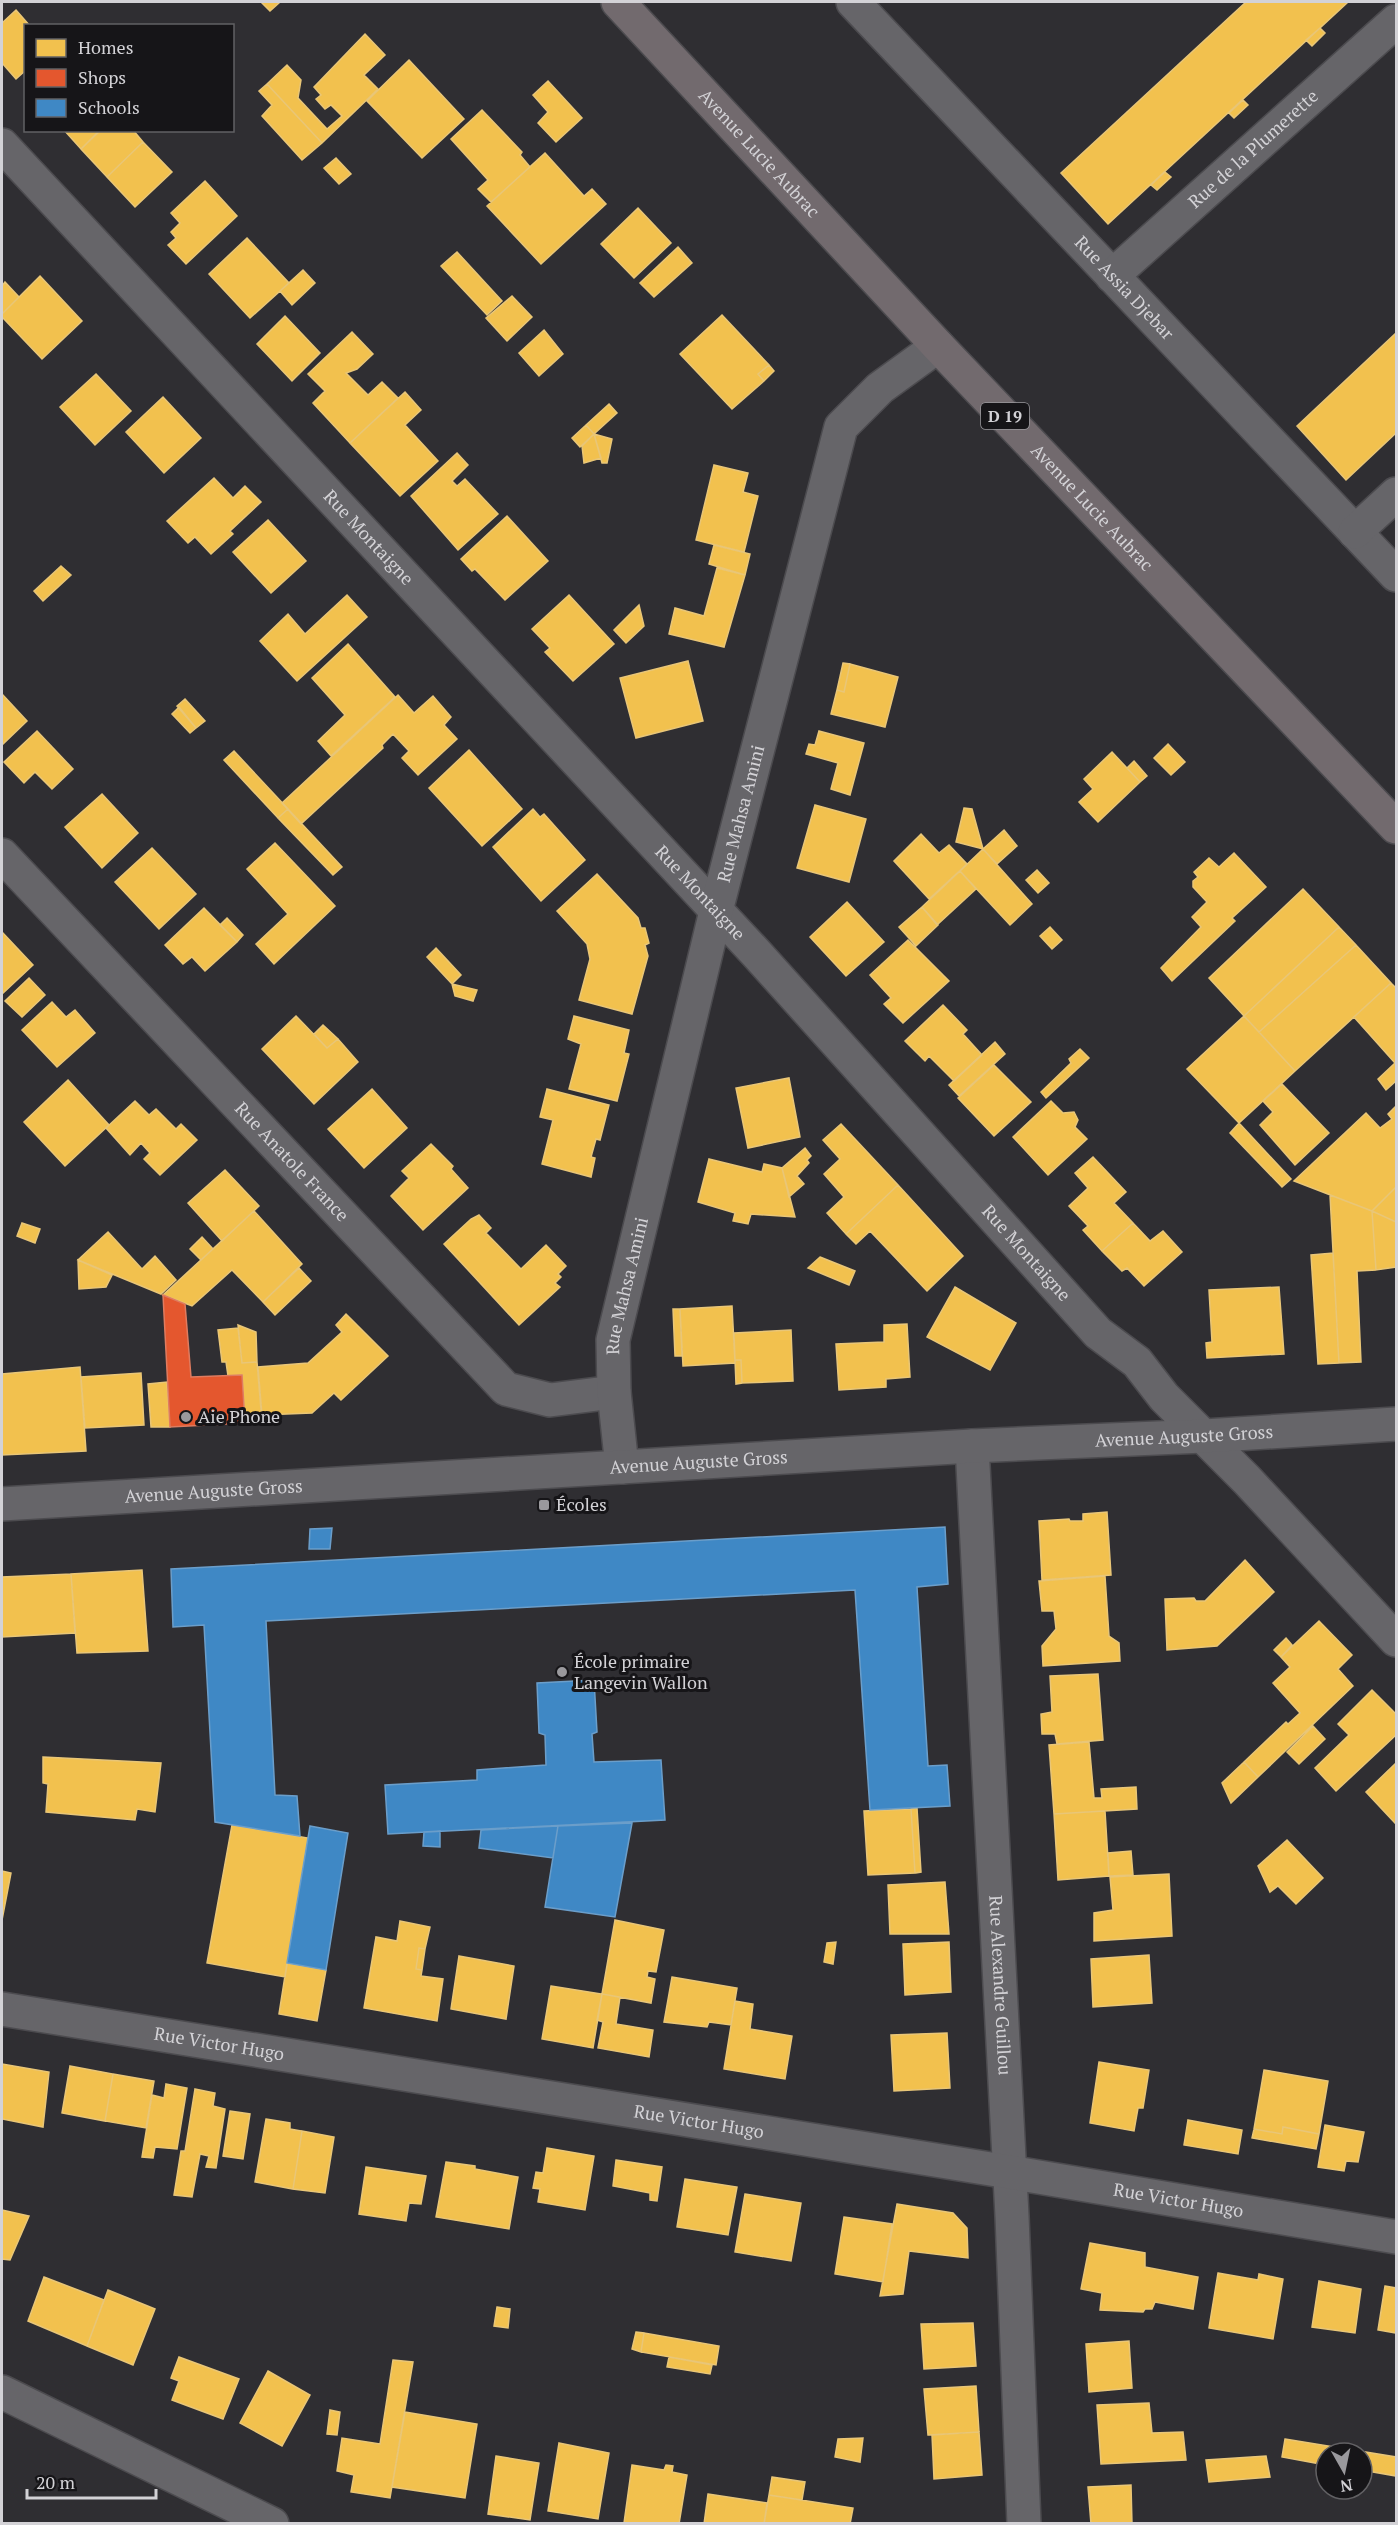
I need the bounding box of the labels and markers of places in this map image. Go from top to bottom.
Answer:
place label: Aie Phone [198,1404,280,1428]
marker: Aie Phone [179,1410,193,1424]
place label: Écoles [556,1492,607,1516]
marker: Écoles [537,1498,551,1512]
place label: École primaire Langevin Wallon [574,1649,708,1694]
marker: École primaire Langevin Wallon [555,1665,569,1679]

